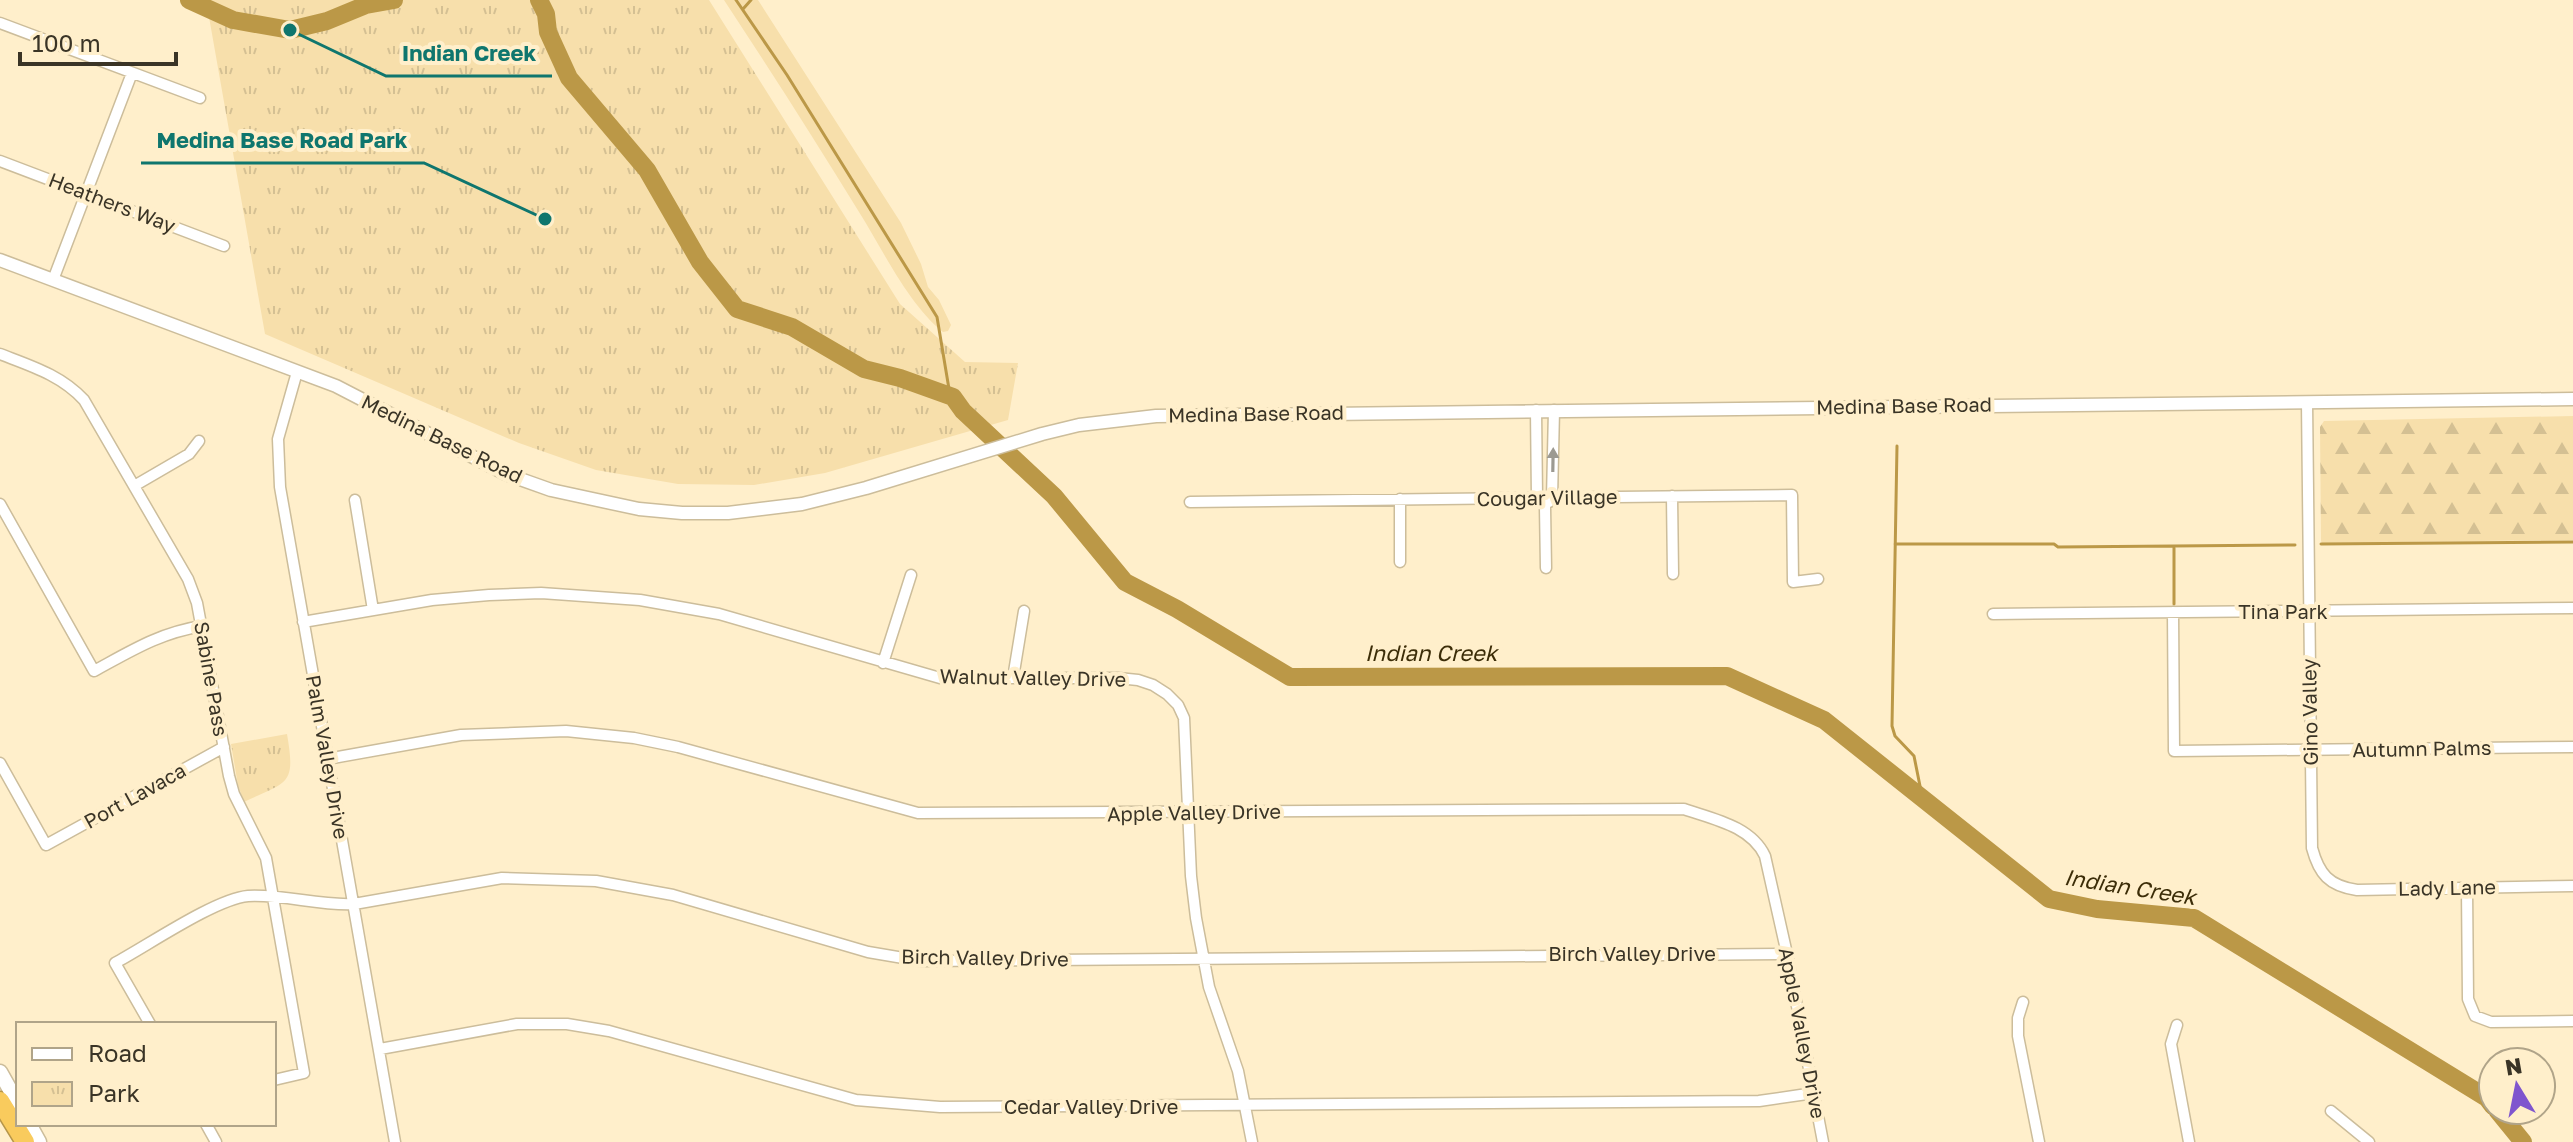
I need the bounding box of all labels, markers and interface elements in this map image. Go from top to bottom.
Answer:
scale bar [20,16,176,66]
text: 100 m [32,28,101,57]
callout: Indian Creek [386,30,552,76]
text: Indian Creek [402,39,536,66]
callout: Medina Base Road Park [141,117,424,163]
text: Medina Base Road Park [156,126,408,153]
street label: Heathers Way [46,167,179,237]
street label: Medina Base Road [358,389,527,487]
street label: Medina Base Road [1816,391,1992,419]
street label: Medina Base Road [1168,399,1344,427]
one-way arrow [1547,447,1559,472]
street label: Cougar Village [1476,484,1618,510]
street label: Tina Park [2238,599,2328,623]
street label: Sabine Pass [190,620,234,738]
water label: Indian Creek [1365,639,1500,666]
street label: Gino Valley [2296,658,2322,766]
street label: Walnut Valley Drive [940,663,1126,691]
street label: Palm Valley Drive [302,673,354,841]
street label: Autumn Palms [2352,735,2492,761]
street label: Port Lavaca [79,757,190,833]
street label: Apple Valley Drive [1107,798,1281,826]
water label: Indian Creek [2062,863,2200,911]
street label: Lady Lane [2398,874,2496,900]
street label: Birch Valley Drive [1548,941,1716,965]
street label: Birch Valley Drive [901,944,1069,970]
street label: Apple Valley Drive [1775,945,1831,1120]
legend [16,1022,276,1126]
text: Road [88,1038,147,1067]
north arrow [2477,1046,2557,1126]
text: N [2503,1051,2524,1081]
text: Park [88,1078,140,1107]
street label: Cedar Valley Drive [1004,1094,1178,1118]

